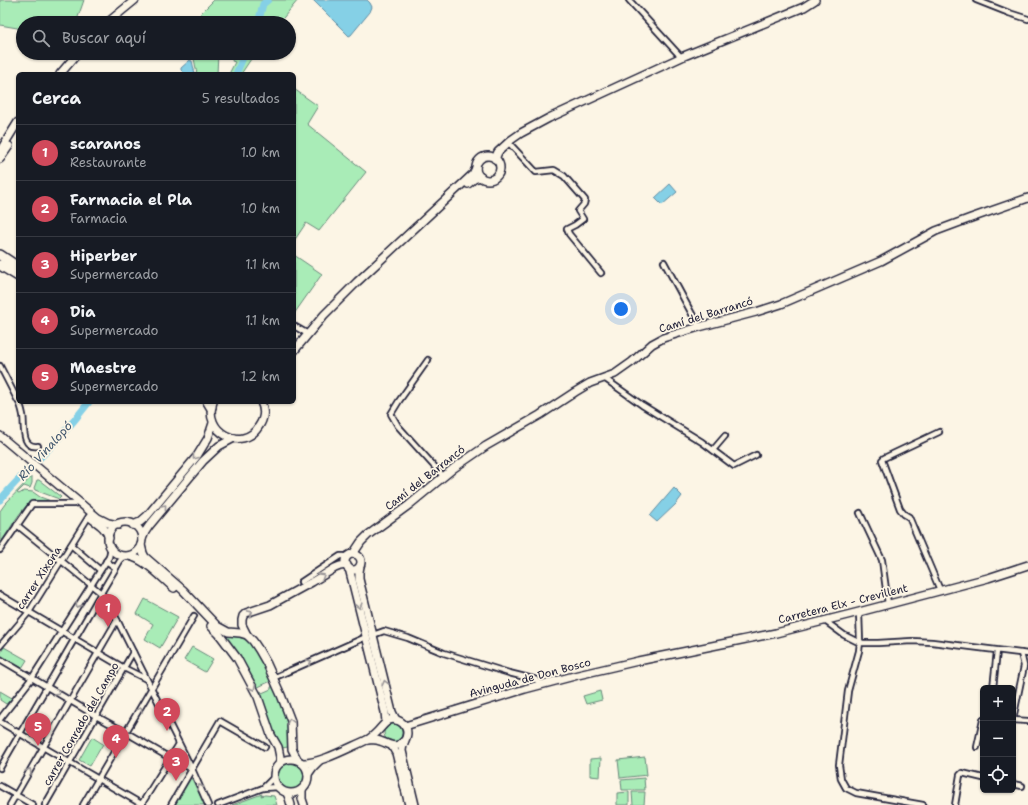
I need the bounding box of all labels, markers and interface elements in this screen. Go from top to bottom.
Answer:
search box [16,16,296,60]
icon: search [30,27,52,49]
text: Buscar aquí [62,28,146,48]
text: Cerca [32,87,81,109]
text: 5 resultados [202,90,280,107]
text: scaranos [70,134,141,154]
text: 1 [42,144,48,161]
text: 1.0 km [241,144,280,161]
text: Restaurante [70,154,147,171]
text: Farmacia el Pla [70,190,192,210]
text: 2 [40,200,50,217]
text: 1.0 km [241,200,280,217]
text: Farmacia [70,210,127,227]
text: Hiperber [70,246,137,266]
text: 3 [40,256,50,273]
text: 1.1 km [245,256,280,273]
text: Supermercado [70,266,158,283]
street label: Camí del Barrancó [657,293,755,336]
your location [611,299,631,319]
text: Dia [70,302,95,322]
text: 4 [40,312,50,329]
text: 1.1 km [245,312,280,329]
text: Supermercado [70,322,158,339]
text: Maestre [70,358,137,378]
text: 5 [41,368,49,385]
text: 1.2 km [241,368,280,385]
text: Supermercado [70,378,158,395]
water label: Río Vinalopó [14,418,76,484]
street label: Camí del Barrancó [382,442,468,514]
one-way arrow [193,453,200,460]
one-way arrow [160,505,167,512]
street label: carrer Xixona [13,543,65,612]
one-way arrow [318,574,325,581]
street label: Carretera Elx - Crevillent [777,581,910,627]
pin: 1 [95,594,121,627]
one-way arrow [76,601,83,608]
one-way arrow [354,603,362,609]
one-way arrow [246,610,253,618]
street label: Avinguda de Don Bosco [468,654,593,701]
street label: carrer Conrado del Campo [39,659,123,789]
one-way arrow [305,659,312,667]
one-way arrow [381,679,389,686]
one-way arrow [248,684,256,691]
map controls [980,685,1016,793]
button: + [980,685,1016,721]
one-way arrow [53,689,60,696]
pin: 2 [154,698,180,731]
one-way arrow [135,707,142,714]
pin: 5 [25,713,51,746]
one-way arrow [287,718,295,725]
button: − [980,721,1016,757]
pin: 4 [103,725,129,758]
pin: 3 [163,748,189,781]
button: locate [980,757,1016,793]
one-way arrow [25,768,32,775]
one-way arrow [197,784,205,791]

